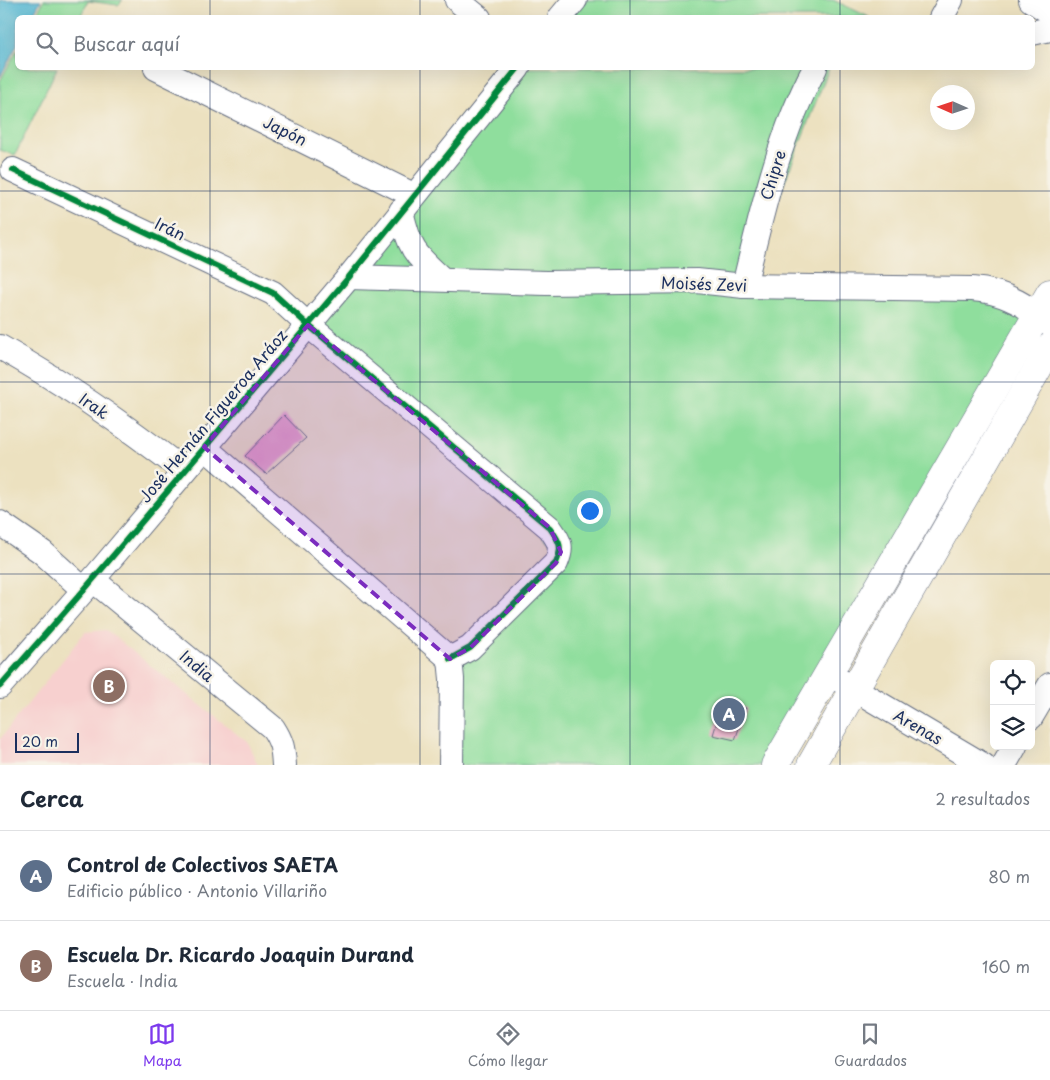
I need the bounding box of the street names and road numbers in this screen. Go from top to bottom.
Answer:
street label: Japón [259,109,311,151]
street label: Chipre [753,147,791,203]
street label: Irán [151,211,190,246]
street label: Moisés Zevi [660,270,748,297]
street label: José Hernán Figueroa Aráoz [132,324,292,507]
street label: Irak [75,386,115,424]
street label: India [175,644,220,687]
street label: Arenas [890,702,947,750]

